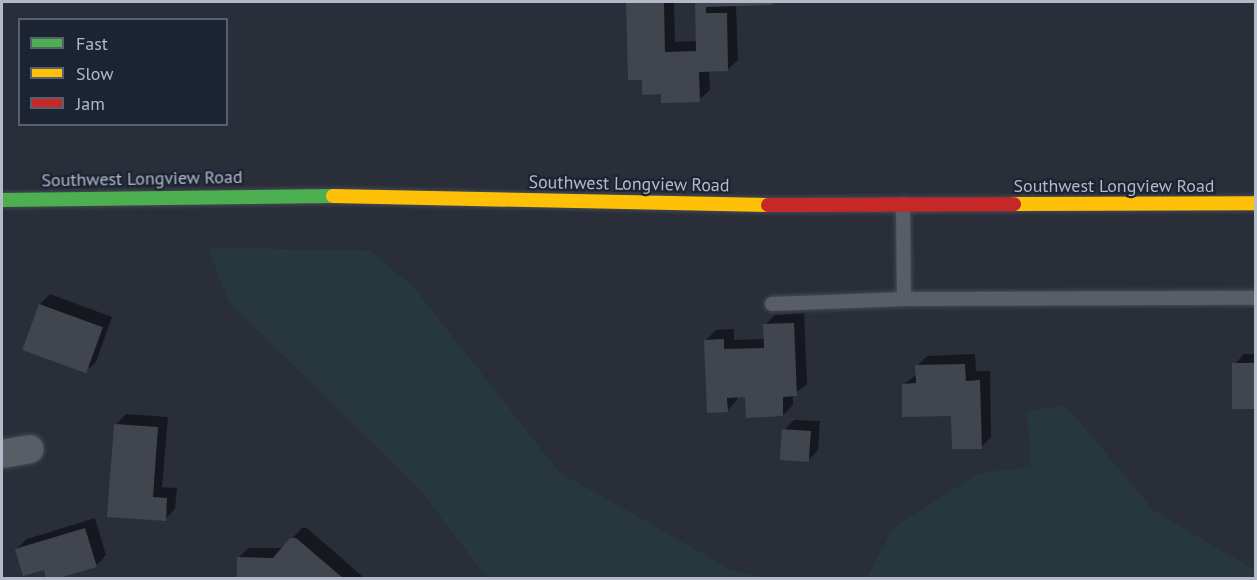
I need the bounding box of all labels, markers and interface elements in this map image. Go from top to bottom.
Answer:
legend [18,18,228,126]
text: Fast [76,32,108,55]
text: Slow [76,62,114,85]
text: Jam [76,92,105,115]
street label: Southwest Longview Road [41,166,243,192]
street label: Southwest Longview Road [528,171,730,197]
street label: Southwest Longview Road [1013,175,1215,197]

